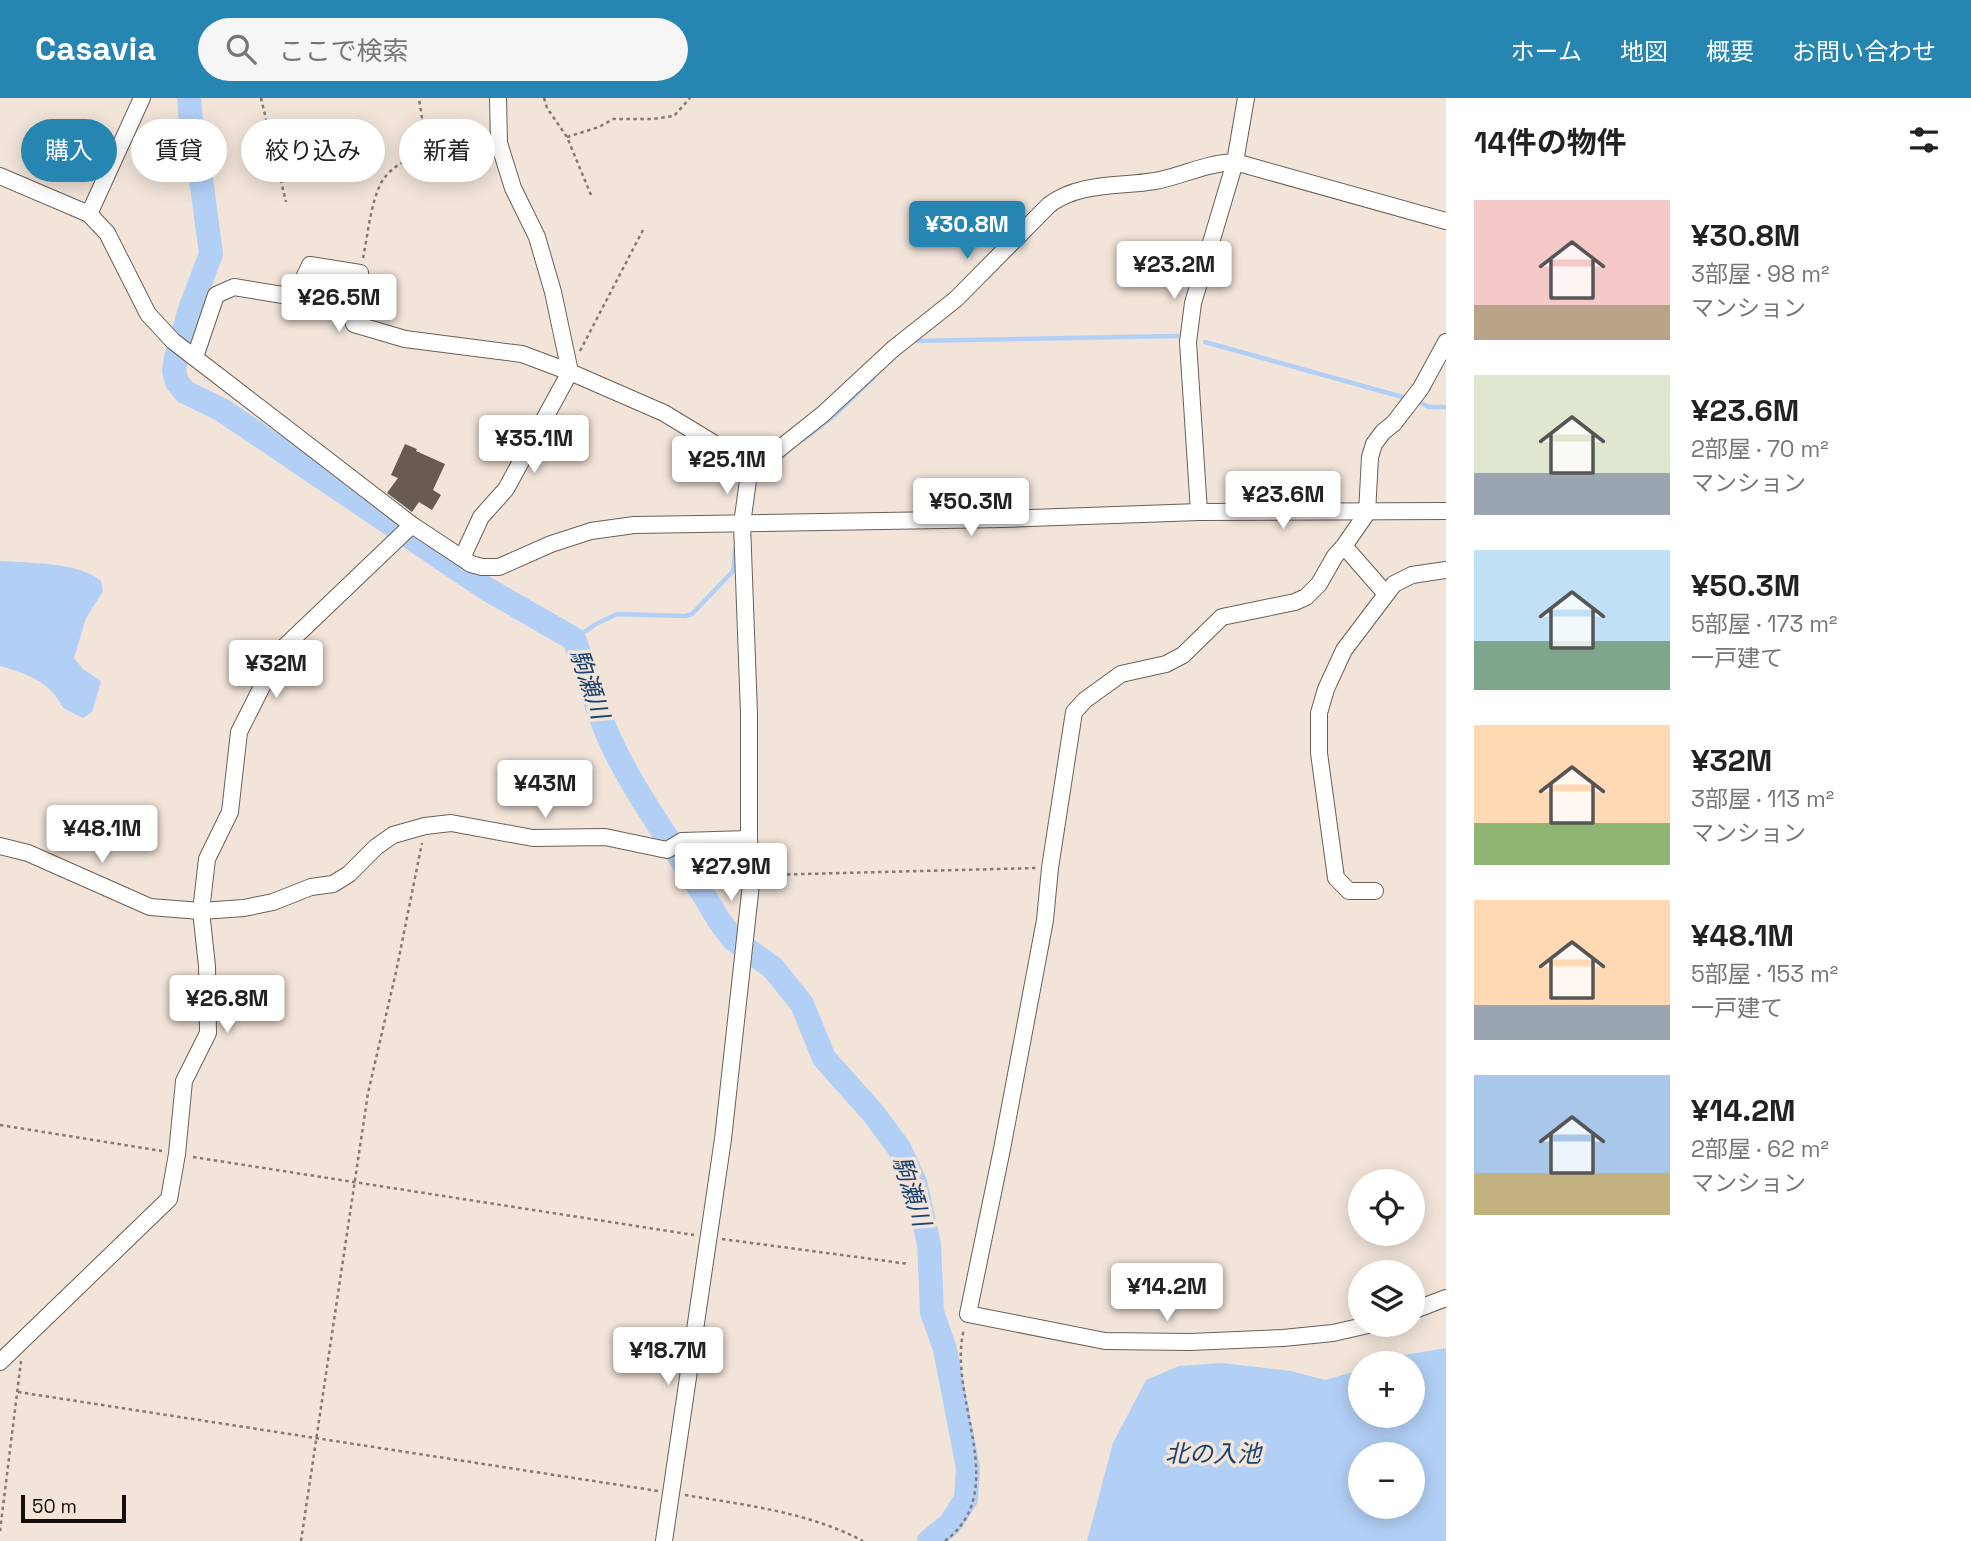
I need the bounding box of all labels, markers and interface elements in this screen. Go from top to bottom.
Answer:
search box [198,18,688,81]
text: Casavia [35,28,156,70]
icon: search [222,30,260,68]
text: ここで検索 [278,34,408,68]
text: ホーム [1511,36,1582,67]
text: 地図 [1620,36,1668,67]
text: 概要 [1706,36,1754,67]
text: お問い合わせ [1792,36,1936,67]
chip: 購入 [21,119,117,182]
chip: 賃貸 [131,119,227,182]
chip: 絞り込み [241,119,385,182]
chip: 新着 [399,119,495,182]
icon: filters [1905,121,1943,159]
text: 14件の物件 [1474,123,1627,162]
pin: ¥30.8M [910,202,1024,261]
text: ¥30.8M [925,209,1009,239]
text: ¥30.8M [1691,216,1800,255]
icon: home [1530,228,1614,312]
pin: ¥23.2M [1117,242,1231,301]
text: ¥23.2M [1133,249,1215,279]
text: 3部屋 · 98 m² [1691,259,1830,289]
pin: ¥26.5M [282,274,396,334]
text: ¥26.5M [297,282,381,312]
text: マンション [1691,293,1806,323]
text: ¥23.6M [1691,391,1799,430]
icon: home [1530,403,1614,487]
pin: ¥35.1M [477,416,591,475]
text: ¥35.1M [495,423,573,453]
text: 2部屋 · 70 m² [1691,434,1829,464]
pin: ¥25.1M [670,436,784,496]
text: ¥25.1M [688,444,766,474]
text: マンション [1691,468,1806,498]
pin: ¥23.6M [1226,472,1340,531]
pin: ¥50.3M [914,478,1028,538]
text: ¥23.6M [1241,479,1325,509]
text: ¥50.3M [929,486,1013,516]
text: ¥50.3M [1691,566,1800,605]
icon: home [1530,578,1614,662]
text: 5部屋 · 173 m² [1691,609,1838,639]
pin: ¥32M [235,640,317,700]
text: 一戸建て [1691,643,1783,673]
water label: 駒瀬川 [564,645,617,726]
text: ¥32M [245,648,307,678]
text: ¥32M [1691,741,1772,780]
icon: home [1530,753,1614,837]
pin: ¥43M [504,760,586,820]
text: ¥43M [513,768,577,798]
text: 3部屋 · 113 m² [1691,784,1834,814]
pin: ¥48.1M [45,806,159,865]
text: ¥48.1M [62,813,142,843]
text: マンション [1691,818,1806,848]
pin: ¥27.9M [674,844,788,903]
text: ¥27.9M [691,851,771,881]
text: ¥48.1M [1691,916,1794,955]
icon: home [1530,928,1614,1012]
text: 5部屋 · 153 m² [1691,959,1838,989]
pin: ¥26.8M [170,976,284,1035]
text: ¥26.8M [185,983,269,1013]
text: 一戸建て [1691,993,1783,1023]
text: ¥14.2M [1691,1091,1795,1130]
icon: home [1530,1103,1614,1187]
text: 2部屋 · 62 m² [1691,1134,1829,1164]
water label: 駒瀬川 [886,1152,939,1233]
text: マンション [1691,1168,1806,1198]
map controls [1348,1169,1425,1519]
button: locate [1348,1169,1425,1246]
button: layers [1348,1260,1425,1337]
pin: ¥14.2M [1110,1264,1224,1323]
text: ¥14.2M [1127,1271,1207,1301]
pin: ¥18.7M [611,1328,725,1387]
text: ¥18.7M [629,1335,707,1365]
button: + [1348,1351,1425,1428]
water label: 北の入池 [1165,1438,1263,1469]
button: − [1348,1442,1425,1519]
scale bar [21,1492,126,1524]
text: 50 m [32,1494,77,1519]

